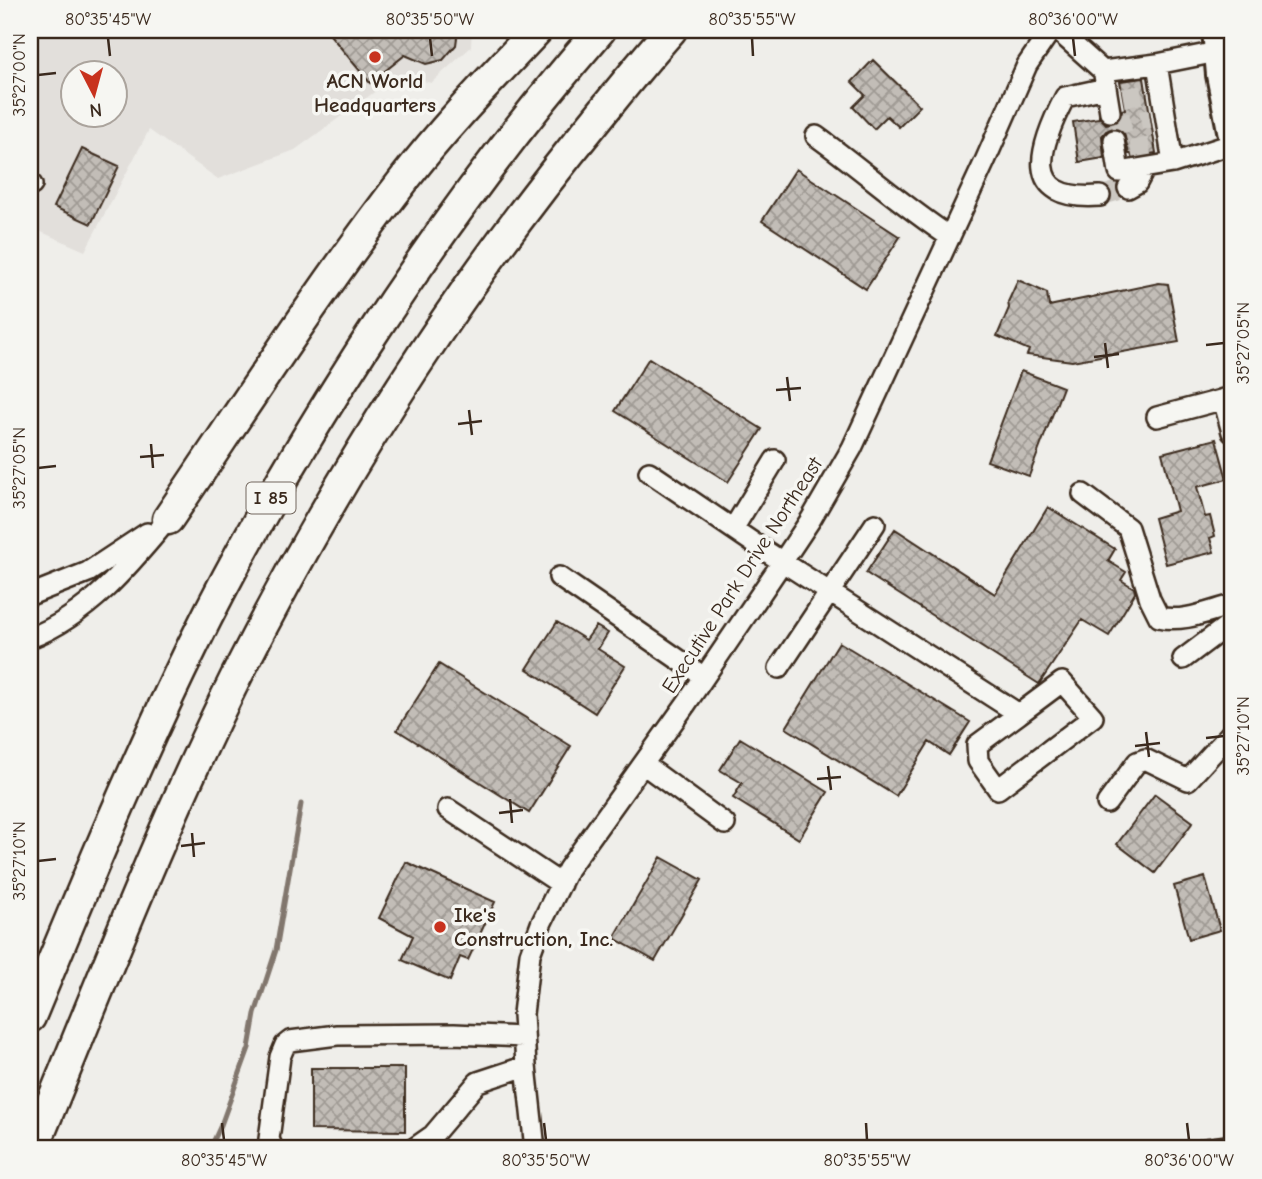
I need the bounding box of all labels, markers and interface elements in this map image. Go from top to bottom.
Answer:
text: 80°35'45"W [65,9,151,30]
text: 80°35'50"W [386,9,475,30]
text: 80°35'55"W [708,9,796,30]
text: 80°36'00"W [1028,9,1118,30]
text: 35°27'00"N [9,33,30,117]
marker: ACN World Headquarters [367,49,383,65]
north arrow [60,60,130,130]
place label: ACN World Headquarters [314,69,436,117]
text: N [88,98,103,121]
text: 35°27'05"N [1233,302,1254,384]
text: 35°27'05"N [9,427,30,509]
street label: Executive Park Drive Northeast [657,452,828,697]
road number: I 85 [246,482,296,513]
text: 35°27'10"N [1233,696,1254,776]
text: 35°27'10"N [9,821,30,901]
place label: Ike's Construction, Inc. [454,903,613,951]
marker: Ike's Construction, Inc. [432,919,448,935]
text: 80°35'45"W [181,1150,267,1171]
text: 80°35'50"W [502,1150,591,1171]
text: 80°35'55"W [823,1150,911,1171]
text: 80°36'00"W [1144,1150,1234,1171]

